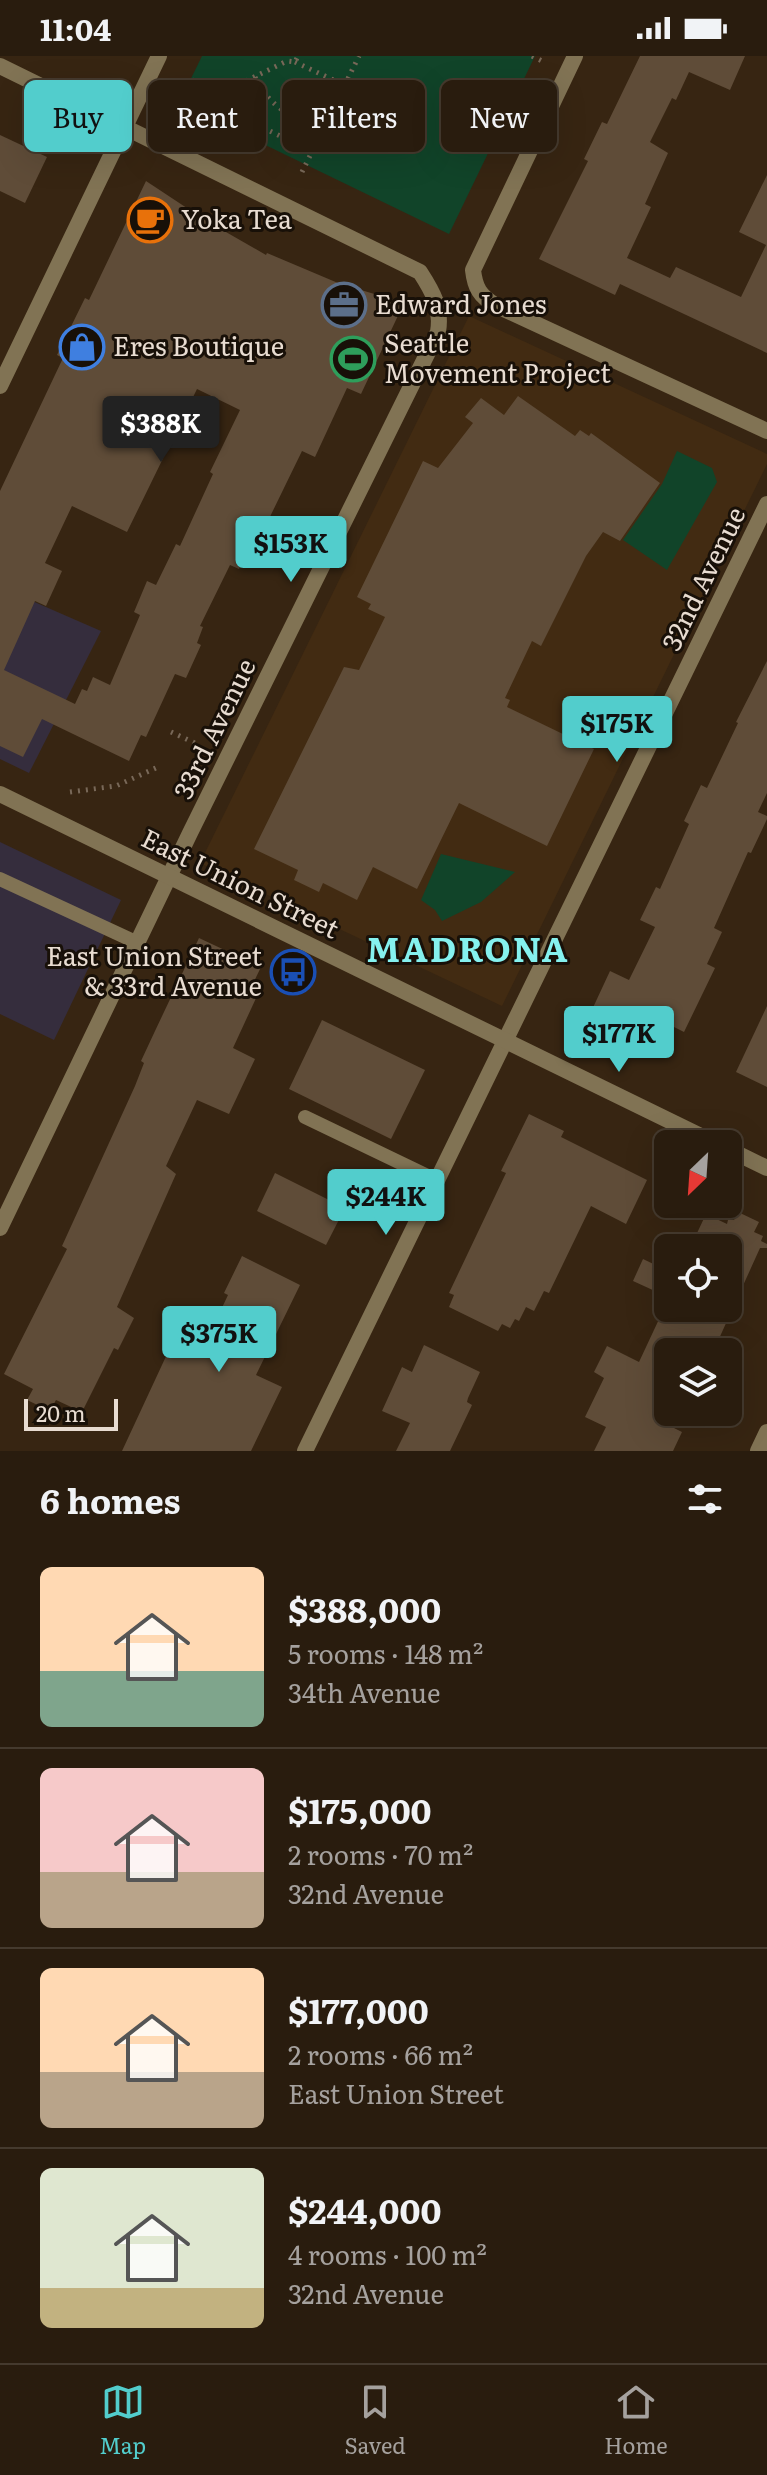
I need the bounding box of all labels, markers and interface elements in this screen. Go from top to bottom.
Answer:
text: 11:04 [40,6,111,50]
chip: Buy [24,80,132,152]
chip: Rent [148,80,266,152]
chip: Filters [282,80,425,152]
chip: New [441,80,557,152]
cafe icon: Yoka Tea [126,196,174,244]
place label: Yoka Tea [181,198,292,237]
office icon: Edward Jones [320,281,368,329]
place label: Edward Jones [375,283,546,322]
place label: Seattle Movement Project [384,322,611,391]
shop icon: Eres Boutique [58,323,106,371]
place label: Eres Boutique [113,325,284,364]
sports icon: Seattle Movement Project [329,335,377,383]
pin: $388K [105,396,217,464]
text: $388K [121,402,202,441]
street label: 32nd Avenue [650,499,753,657]
pin: $153K [235,516,347,584]
text: $153K [253,522,329,561]
street label: 33rd Avenue [162,651,264,805]
pin: $175K [561,696,673,764]
text: $175K [580,702,654,741]
street label: East Union Street [136,817,347,947]
district label: MADRONA [366,922,570,972]
place label: East Union Street & 33rd Avenue [46,935,262,1004]
bus stop icon: East Union Street & 33rd Avenue [269,948,317,996]
pin: $177K [563,1006,675,1074]
text: $177K [582,1012,656,1051]
north arrow [654,1130,742,1218]
map controls [654,1130,742,1426]
pin: $244K [330,1169,442,1237]
text: $244K [345,1175,427,1214]
button: locate [654,1234,742,1322]
pin: $375K [163,1306,275,1374]
text: $375K [180,1312,258,1351]
button: layers [654,1338,742,1426]
scale bar [24,1395,118,1431]
text: 20 m [36,1396,86,1429]
text: 6 homes [40,1474,180,1524]
icon: filters [683,1477,727,1521]
text: $388,000 [288,1583,441,1633]
icon: home [104,1599,200,1695]
text: 5 rooms · 148 m² [288,1633,483,1672]
text: 34th Avenue [288,1672,441,1711]
text: $175,000 [288,1784,432,1834]
icon: home [104,1800,200,1896]
text: 2 rooms · 70 m² [288,1834,473,1873]
text: 32nd Avenue [288,1873,444,1912]
text: $177,000 [288,1984,429,2034]
icon: home [104,2000,200,2096]
text: 2 rooms · 66 m² [288,2034,473,2073]
text: East Union Street [288,2073,504,2112]
text: $244,000 [288,2184,441,2234]
icon: home [104,2200,200,2296]
text: 4 rooms · 100 m² [288,2234,487,2273]
text: 32nd Avenue [288,2273,444,2312]
tab: Map [99,2380,146,2461]
tab: Saved [345,2380,406,2461]
tab: Home [604,2380,668,2461]

